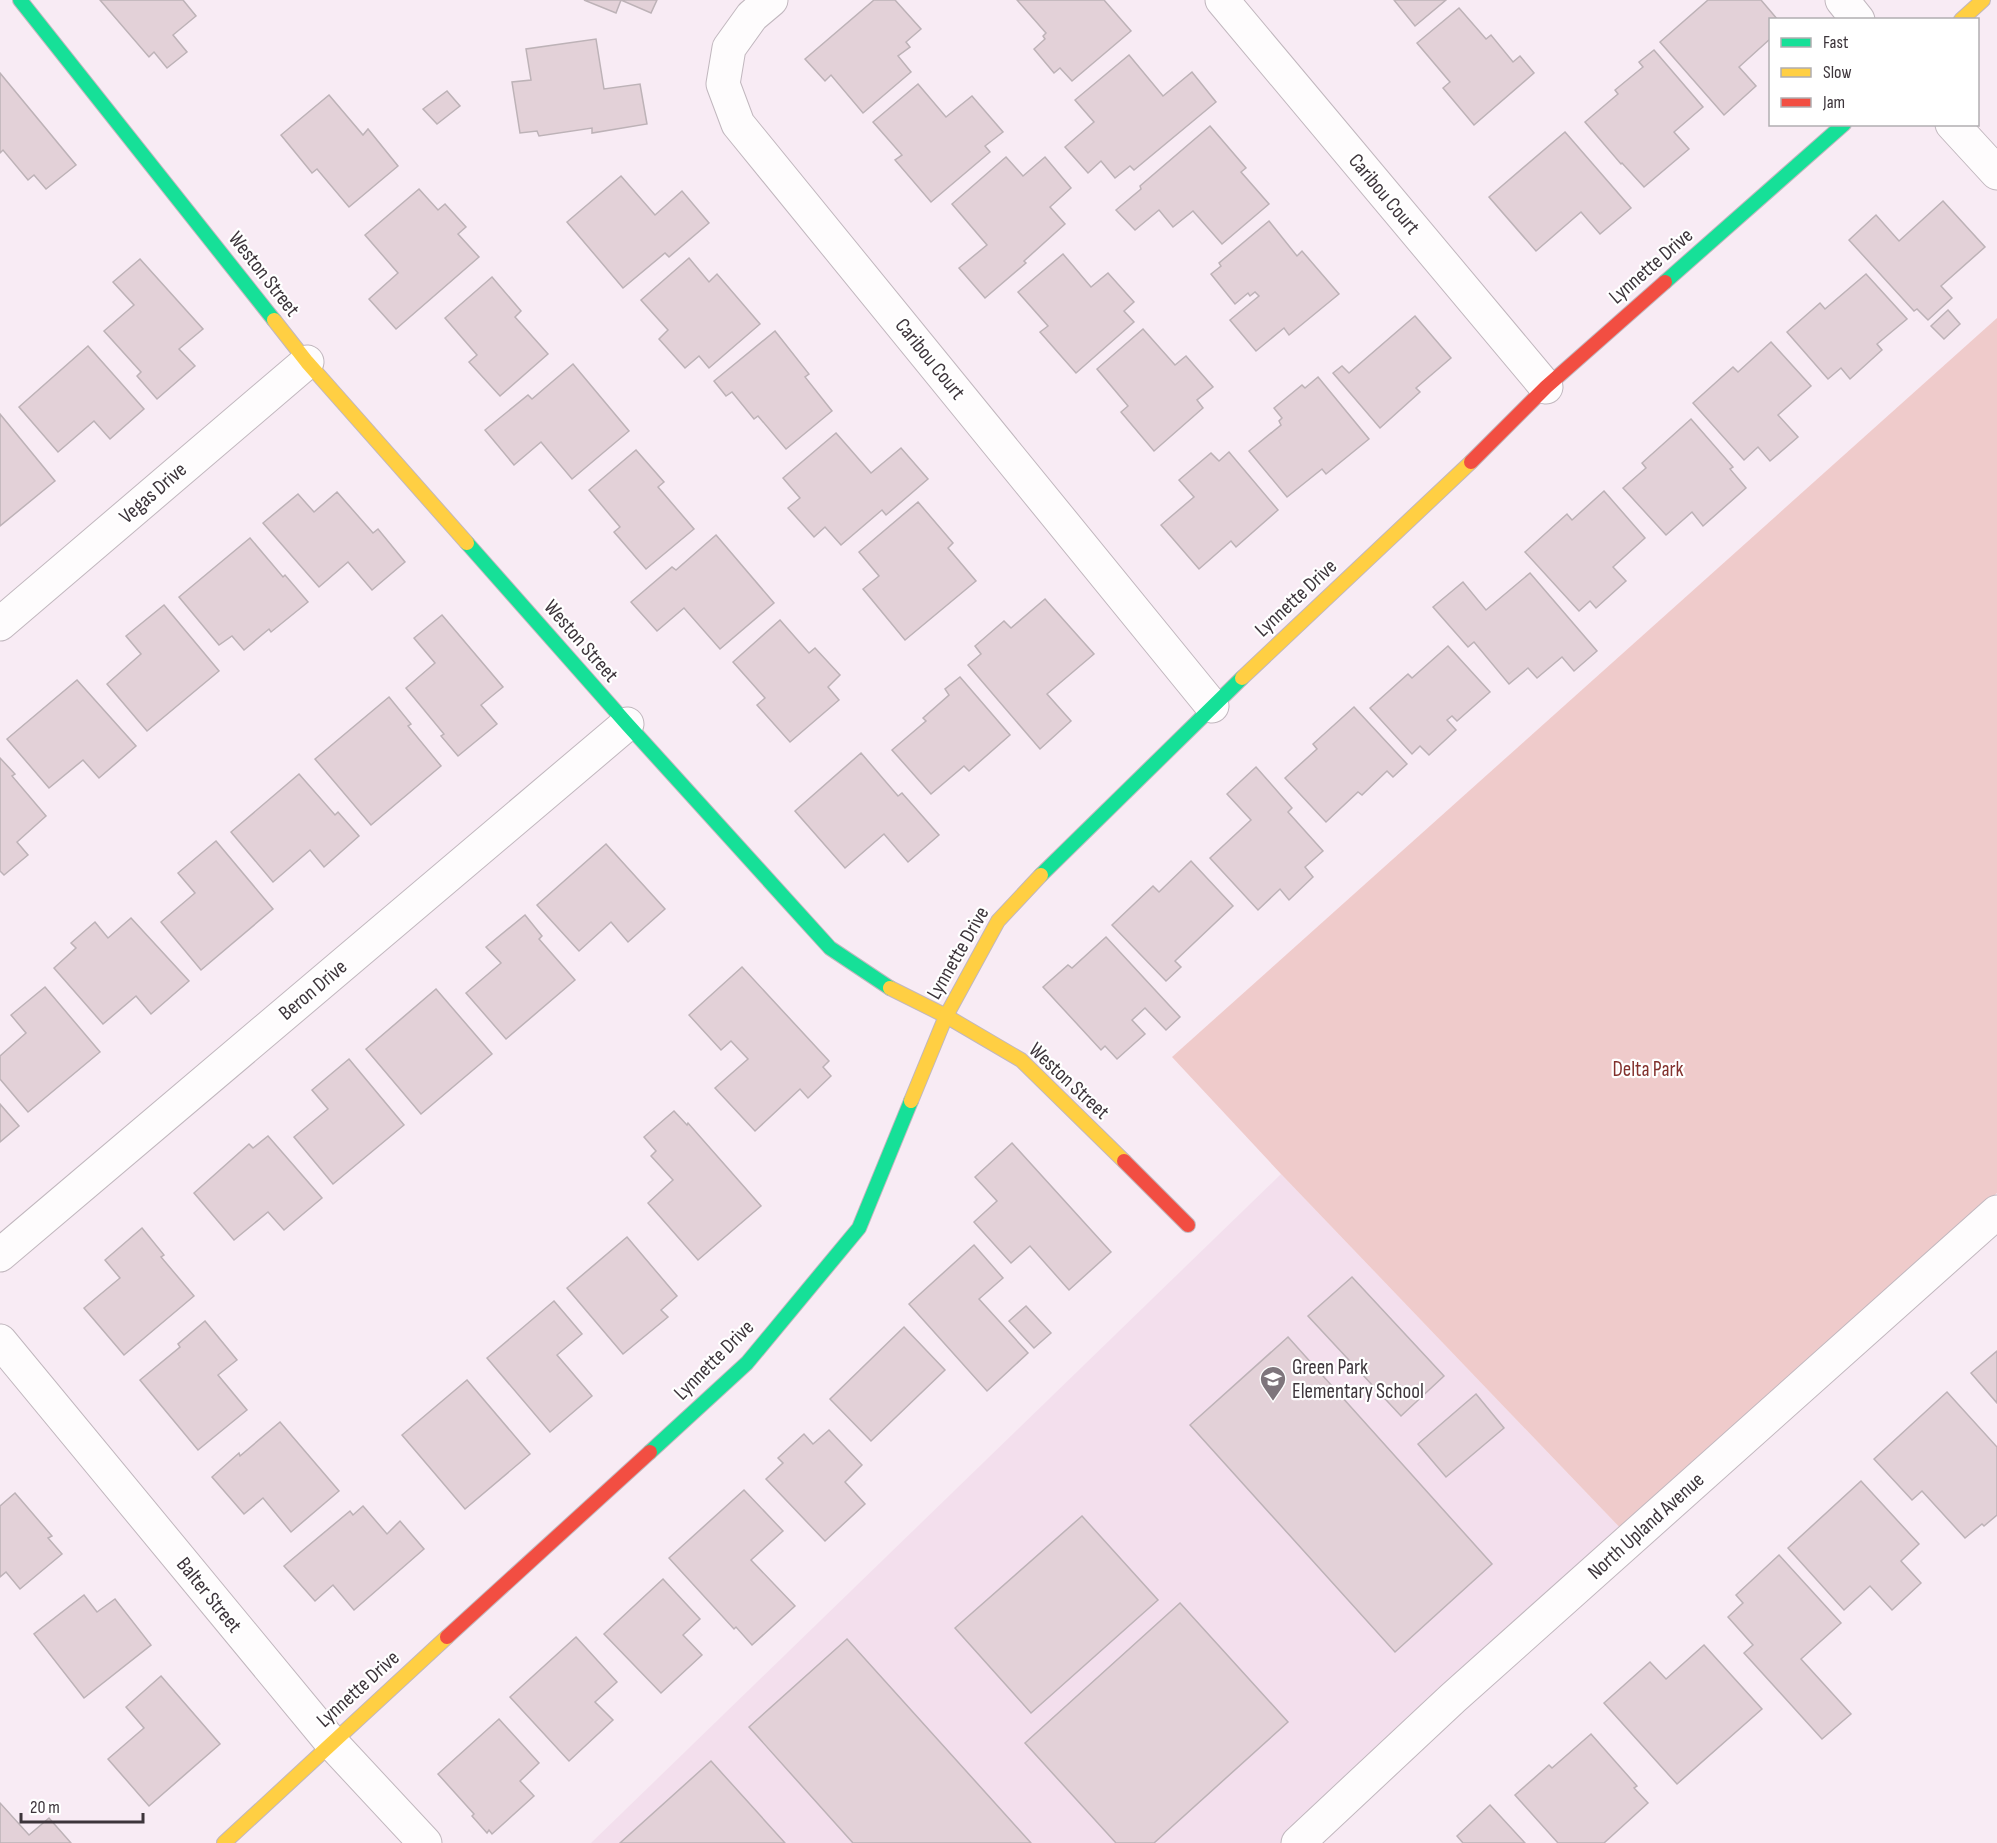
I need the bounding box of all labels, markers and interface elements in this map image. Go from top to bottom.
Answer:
legend [1769,18,1979,126]
text: Fast [1823,32,1849,53]
text: Slow [1823,62,1852,83]
text: Jam [1822,92,1845,113]
street label: Caribou Court [1343,149,1425,239]
street label: Lynnette Drive [1604,223,1698,309]
street label: Weston Street [223,227,305,321]
street label: Caribou Court [890,313,970,405]
street label: Vegas Drive [114,457,192,529]
street label: Lynnette Drive [1250,554,1342,642]
street label: Weston Street [538,595,624,687]
street label: Lynnette Drive [921,902,995,1004]
street label: Beron Drive [274,954,352,1026]
street label: Weston Street [1024,1037,1114,1125]
park label: Delta Park [1612,1057,1684,1082]
street label: Lynnette Drive [669,1315,759,1405]
place label: Green Park Elementary School [1292,1355,1424,1404]
school or university icon: Green Park Elementary School [1258,1364,1288,1402]
street label: North Upland Avenue [1583,1467,1709,1585]
street label: Balter Street [171,1552,247,1638]
street label: Lynnette Drive [311,1645,405,1733]
scale bar [21,1786,142,1824]
text: 20 m [30,1797,60,1818]

